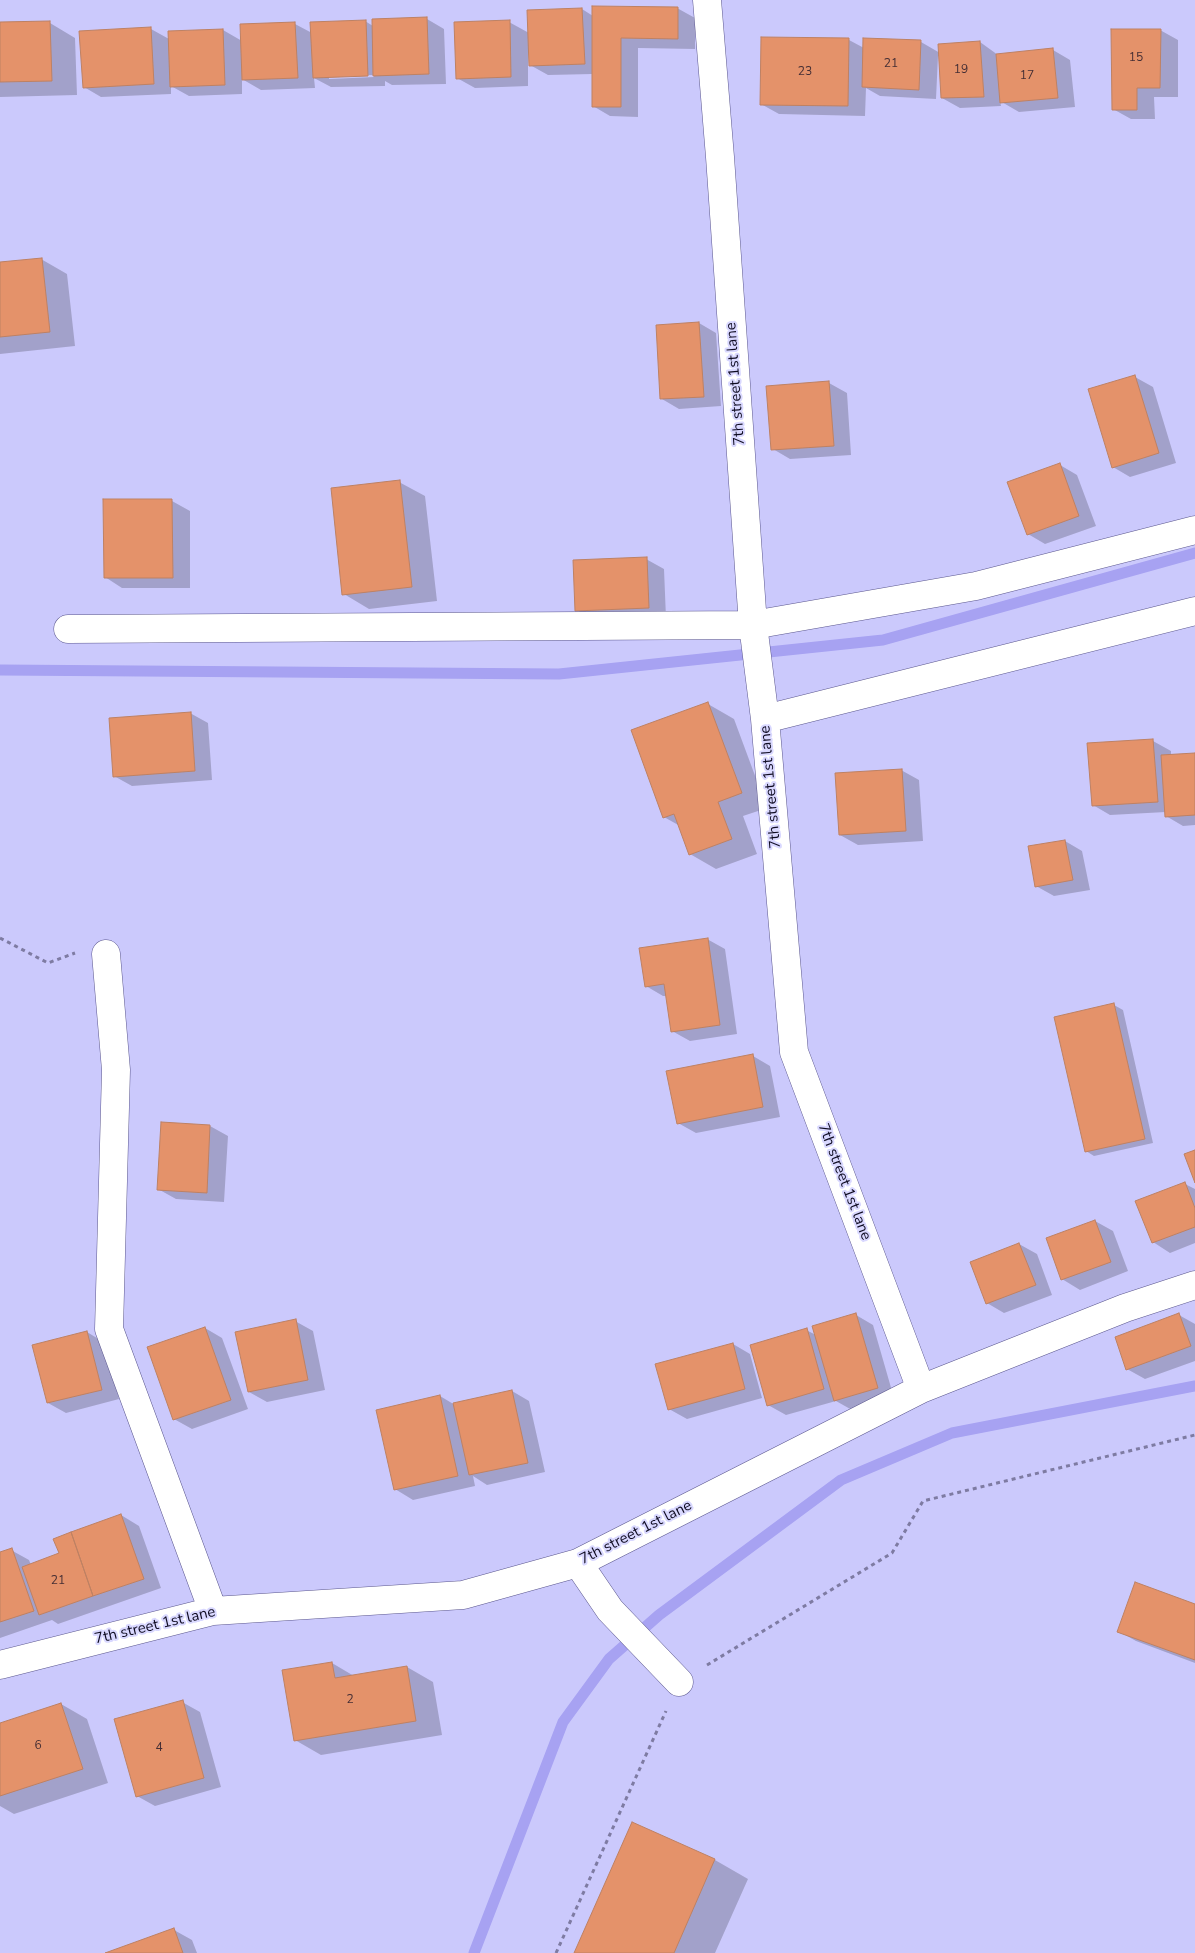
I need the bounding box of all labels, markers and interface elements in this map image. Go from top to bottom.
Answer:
house number: 15 [1129,51,1143,65]
house number: 21 [884,57,898,71]
house number: 19 [954,63,968,77]
house number: 23 [798,65,812,79]
house number: 17 [1020,69,1034,83]
street label: 7th street 1st lane [723,322,749,446]
street label: 7th street 1st lane [757,725,785,849]
street label: 7th street 1st lane [813,1121,875,1243]
street label: 7th street 1st lane [577,1497,695,1569]
house number: 21 [51,1574,65,1588]
street label: 7th street 1st lane [93,1603,217,1649]
house number: 2 [346,1693,354,1707]
house number: 6 [34,1739,42,1753]
house number: 4 [155,1741,163,1755]

